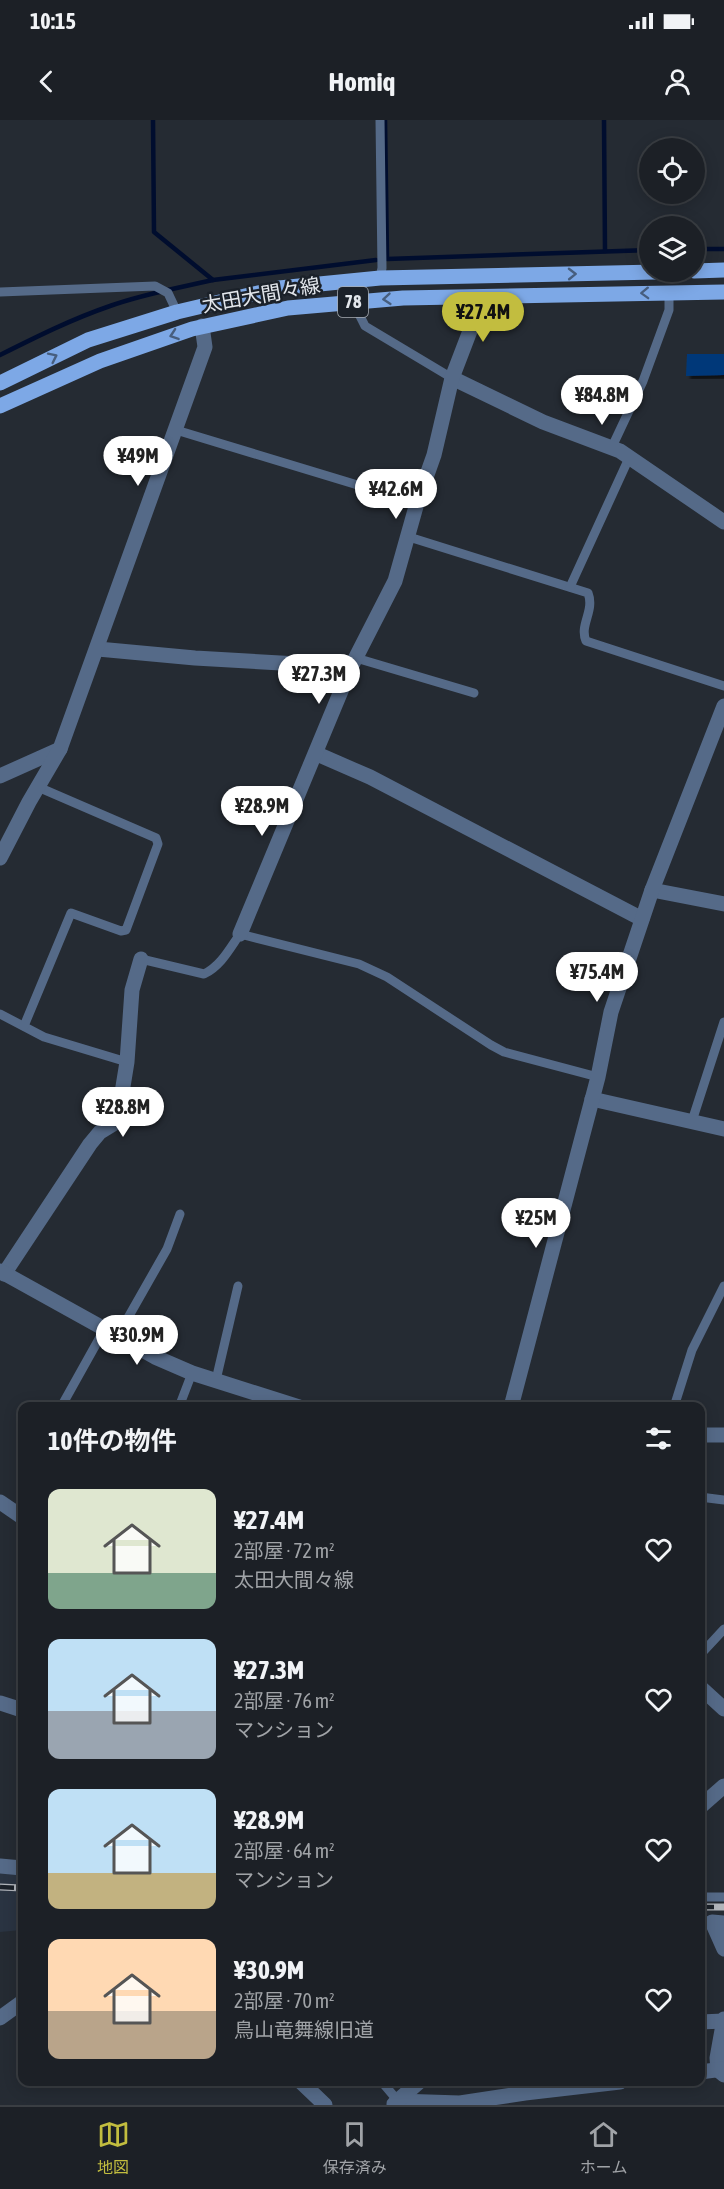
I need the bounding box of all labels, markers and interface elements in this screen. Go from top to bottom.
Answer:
text: 10:15 [30,8,76,34]
icon: back [30,65,63,98]
icon: person [661,65,694,98]
text: Homiq [329,66,395,97]
map controls [639,138,705,282]
button: locate [639,138,705,204]
button: layers [639,216,705,282]
one-way arrow [568,267,577,280]
street label: 太田大間々線 [200,273,322,316]
road number: 78 [338,287,368,317]
one-way arrow [640,287,649,299]
one-way arrow [382,292,391,305]
pin: ¥27.4M [434,292,532,343]
text: ¥27.4M [456,300,510,323]
one-way arrow [169,328,180,341]
one-way arrow [46,353,57,365]
pin: ¥84.8M [553,375,651,426]
text: ¥84.8M [575,383,629,406]
pin: ¥49M [102,436,174,487]
text: ¥49M [117,444,159,467]
pin: ¥42.6M [347,469,445,520]
text: ¥42.6M [369,477,423,500]
pin: ¥27.3M [270,654,368,705]
text: ¥27.3M [292,662,346,685]
pin: ¥28.9M [213,786,311,837]
text: ¥28.9M [235,794,289,817]
pin: ¥75.4M [548,952,646,1003]
text: ¥75.4M [570,960,624,983]
pin: ¥28.8M [74,1087,172,1138]
text: ¥28.8M [96,1095,150,1118]
pin: ¥25M [500,1198,572,1249]
text: ¥25M [515,1206,557,1229]
pin: ¥30.9M [88,1315,186,1366]
text: ¥30.9M [110,1323,164,1346]
icon: filters [642,1422,675,1455]
text: 10件の物件 [48,1426,176,1456]
text: ¥27.4M [234,1505,304,1535]
icon: home [96,1513,168,1585]
icon: heart [642,1533,675,1566]
text: 2部屋 · 72 m² [234,1539,335,1562]
text: 太田大間々線 [234,1568,354,1591]
text: ¥27.3M [234,1655,304,1685]
icon: home [96,1663,168,1735]
icon: heart [642,1683,675,1716]
text: 2部屋 · 76 m² [234,1689,335,1712]
text: マンション [234,1718,334,1741]
text: ¥28.9M [234,1805,304,1835]
icon: home [96,1813,168,1885]
icon: heart [642,1833,675,1866]
text: 2部屋 · 64 m² [234,1839,335,1862]
text: マンション [234,1868,334,1891]
text: ¥30.9M [234,1955,304,1985]
icon: home [96,1963,168,2035]
icon: heart [642,1983,675,2016]
text: 2部屋 · 70 m² [234,1989,335,2012]
text: 鳥山竜舞線旧道 [234,2018,374,2041]
tab: 地図 [97,2118,130,2178]
tab: 保存済み [323,2118,387,2178]
tab: ホーム [580,2118,627,2178]

